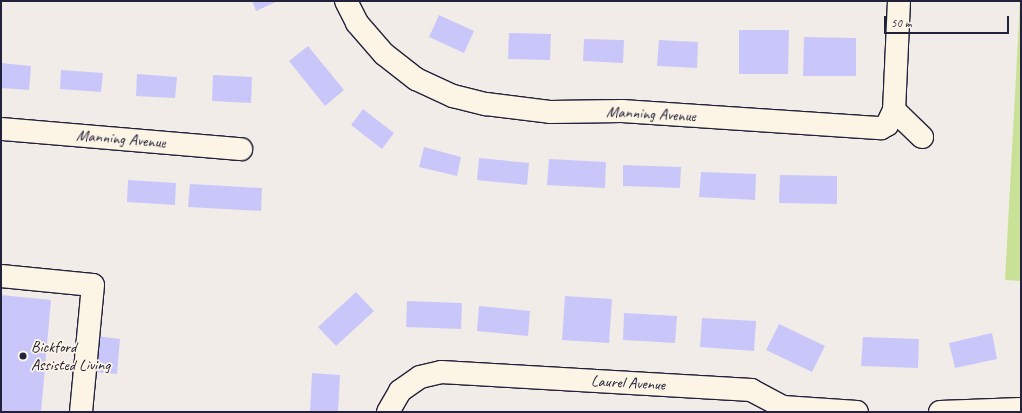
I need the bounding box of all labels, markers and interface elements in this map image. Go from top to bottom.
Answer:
scale bar [886,8,1011,34]
text: 50 m [891,15,911,31]
street label: Manning Avenue [606,102,696,126]
street label: Manning Avenue [76,126,166,152]
place label: Bickford Assisted Living [31,337,110,375]
marker: Bickford Assisted Living [18,351,28,361]
street label: Laurel Avenue [591,371,665,395]

